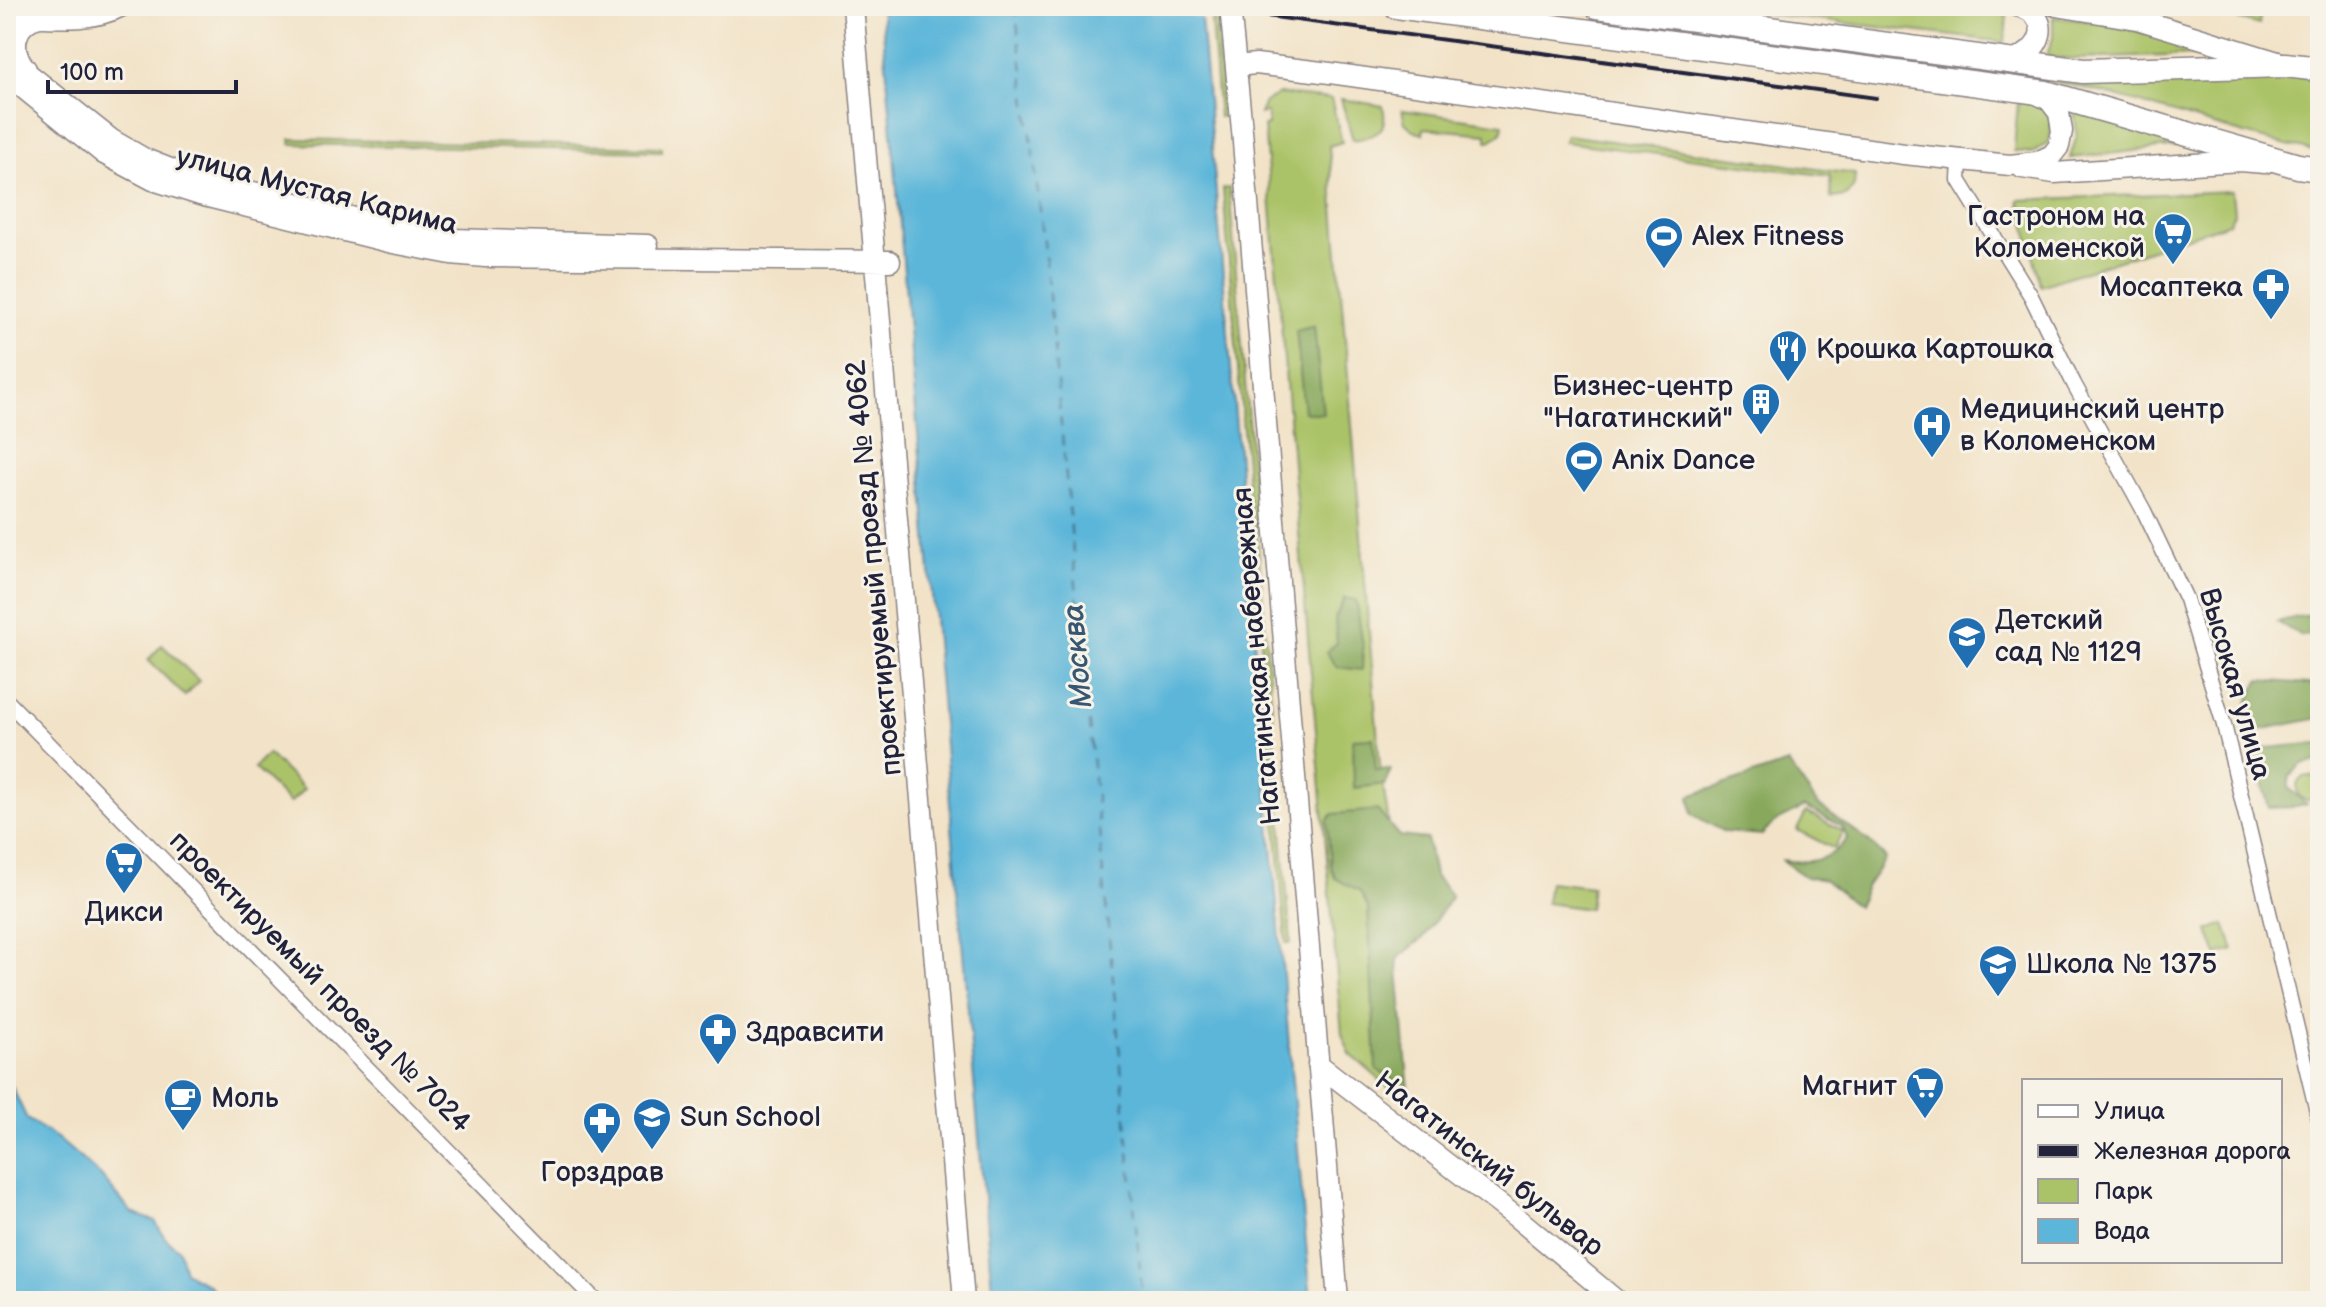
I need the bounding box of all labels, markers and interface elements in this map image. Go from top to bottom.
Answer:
scale bar [48,44,236,94]
text: 100 m [60,58,124,87]
street label: улица Мустая Карима [173,140,461,242]
place label: Гастроном на Коломенской [1967,200,2145,265]
supermarket icon: Гастроном на Коломенской [2152,211,2194,266]
sports icon: Alex Fitness [1643,215,1685,270]
place label: Alex Fitness [1692,220,1844,253]
pharmacy icon: Мосаптека [2250,266,2292,321]
place label: Мосаптека [2099,271,2243,304]
restaurant icon: Крошка Картошка [1767,328,1809,383]
place label: Крошка Картошка [1816,333,2055,366]
street label: проектируемый проезд № 4062 [839,358,909,777]
place label: Бизнес-центр "Нагатинский" [1543,370,1733,435]
building icon: Бизнес-центр "Нагатинский" [1740,381,1782,436]
place label: Медицинский центр в Коломенском [1960,393,2224,458]
hospital icon: Медицинский центр в Коломенском [1911,404,1953,459]
sports icon: Anix Dance [1563,439,1605,494]
place label: Anix Dance [1612,444,1755,477]
street label: Нагатинская набережная [1226,486,1288,826]
street label: Высокая улица [2192,584,2278,784]
water label: Москва [1055,602,1101,710]
place label: Детский сад № 1129 [1995,604,2142,669]
school or university icon: Детский сад № 1129 [1946,615,1988,670]
street label: проектируемый проезд № 7024 [162,824,478,1140]
supermarket icon: Дикси [103,840,145,895]
place label: Дикси [84,896,164,929]
school or university icon: Школа № 1375 [1977,943,2019,998]
place label: Школа № 1375 [2026,948,2217,981]
pharmacy icon: Здравсити [697,1011,739,1066]
place label: Здравсити [746,1016,884,1049]
street label: Нагатинский бульвар [1368,1064,1610,1264]
supermarket icon: Магнит [1904,1065,1946,1120]
place label: Магнит [1802,1070,1897,1103]
cafe icon: Моль [162,1077,204,1132]
legend [2022,1079,2282,1263]
place label: Моль [211,1082,279,1115]
school or university icon: Sun School [631,1096,673,1151]
text: Улица [2094,1097,2165,1126]
pharmacy icon: Горздрав [581,1100,623,1155]
place label: Sun School [680,1101,821,1134]
text: Железная дорога [2094,1137,2291,1166]
place label: Горздрав [540,1156,664,1189]
text: Парк [2094,1177,2153,1206]
text: Вода [2094,1217,2150,1246]

